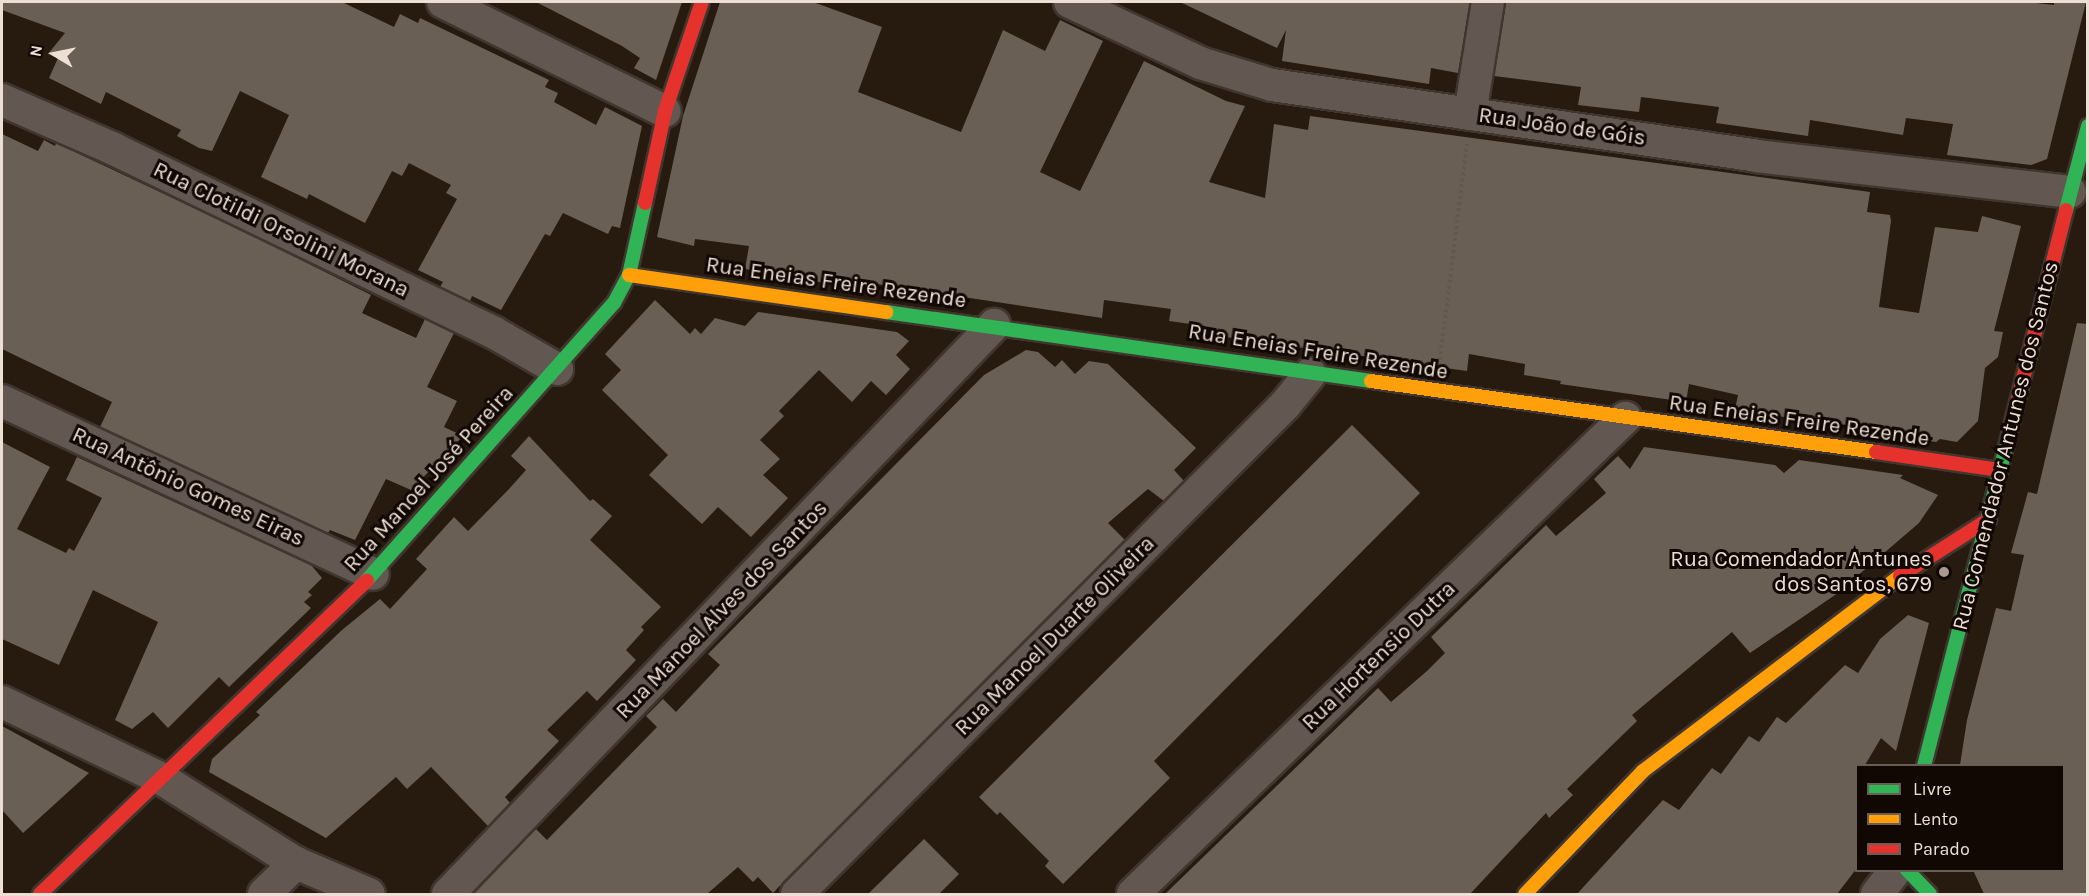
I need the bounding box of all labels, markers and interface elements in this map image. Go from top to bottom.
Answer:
north arrow [24,24,84,84]
text: N [25,43,46,58]
street label: Rua João de Góis [1477,102,1647,152]
street label: Rua Clotildi Orsolini Morana [149,156,413,304]
street label: Rua Eneias Freire Rezende [704,252,968,314]
street label: Rua Comendador Antunes dos Santos [1947,259,2065,633]
street label: Rua Eneias Freire Rezende [1186,318,1450,386]
street label: Rua Manoel José Pereira [338,381,520,577]
street label: Rua Eneias Freire Rezende [1667,390,1931,452]
street label: Rua Antônio Gomes Eiras [68,422,308,552]
street label: Rua Manoel Alves dos Santos [611,495,833,725]
street label: Rua Manoel Duarte Oliveira [950,531,1160,741]
place label: Rua Comendador Antunes dos Santos, 679 [1670,546,1932,598]
marker: Rua Comendador Antunes dos Santos, 679 [1937,565,1951,579]
street label: Rua Hortensio Dutra [1297,576,1461,736]
legend [1855,764,2065,872]
text: Livre [1913,778,1952,800]
text: Lento [1913,808,1958,830]
text: Parado [1913,838,1970,860]

